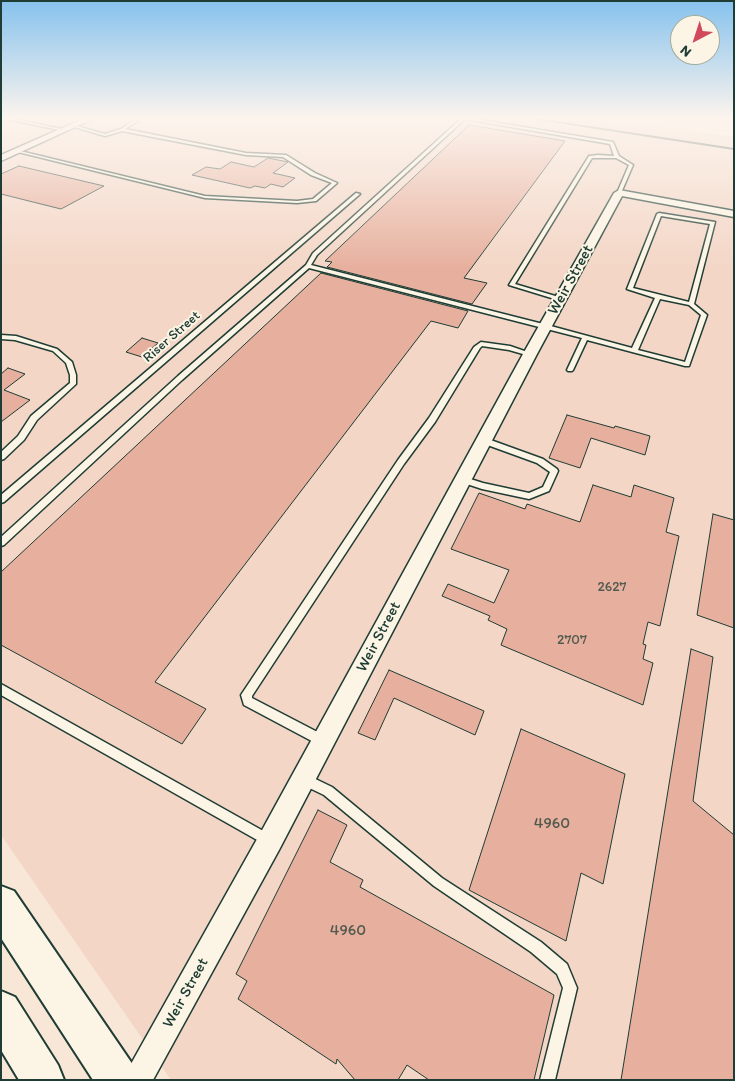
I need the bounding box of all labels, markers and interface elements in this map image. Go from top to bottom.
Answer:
north arrow [670,15,720,65]
text: N [677,42,695,61]
street label: Weir Street [544,242,598,318]
street label: Riser Street [140,308,204,366]
house number: 2627 [597,579,627,595]
street label: Weir Street [352,598,406,676]
house number: 2707 [557,632,587,648]
house number: 4960 [534,814,570,834]
house number: 4960 [330,921,366,941]
street label: Weir Street [159,955,213,1031]

